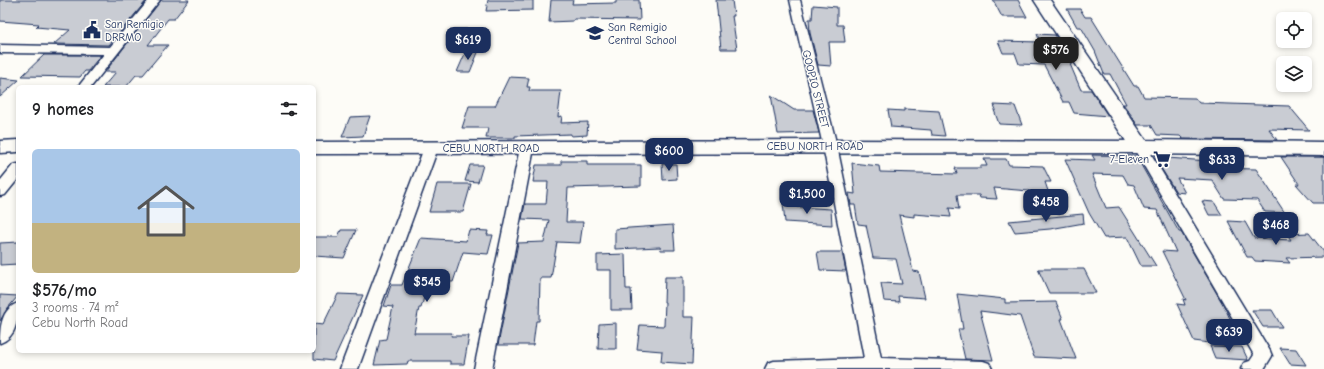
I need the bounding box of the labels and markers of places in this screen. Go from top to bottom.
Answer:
place label: San Remigio DRRMO [105,18,164,44]
public building icon: San Remigio DRRMO [82,20,102,40]
place label: San Remigio Central School [608,21,677,47]
school or university icon: San Remigio Central School [585,23,605,43]
pin: $619 [444,27,492,61]
pin: $576 [1032,37,1080,71]
pin: $600 [645,138,693,172]
pin: $633 [1198,147,1246,181]
supermarket icon: 7-Eleven [1152,149,1172,169]
place label: 7-Eleven [1110,153,1149,166]
pin: $1,500 [774,181,840,215]
pin: $458 [1022,189,1070,223]
pin: $468 [1252,212,1300,246]
pin: $545 [403,269,451,303]
pin: $639 [1205,319,1253,353]

